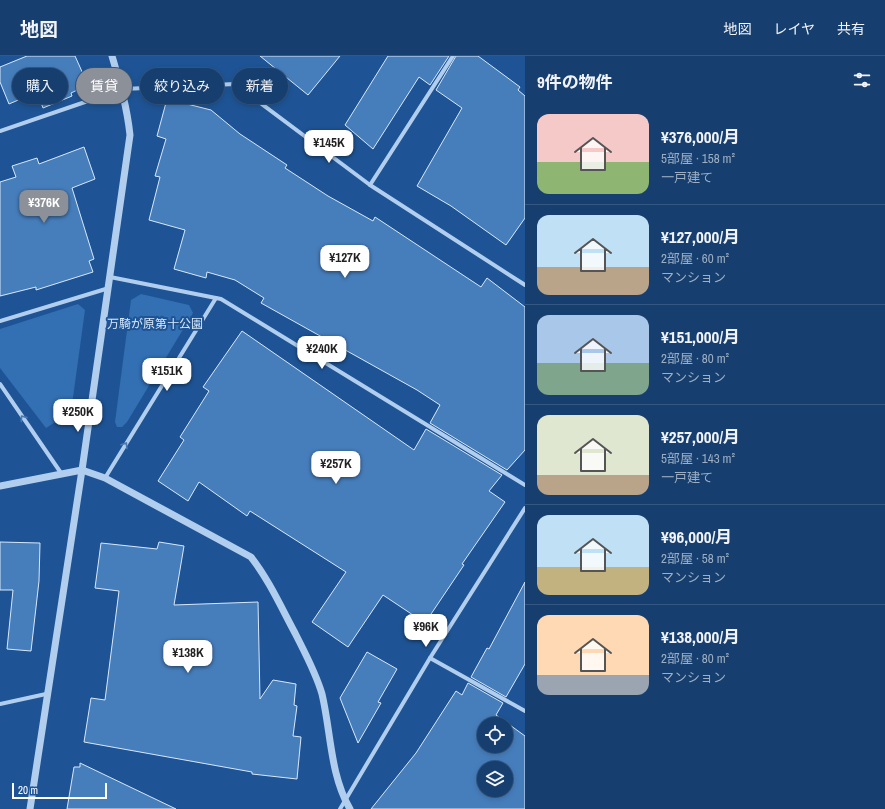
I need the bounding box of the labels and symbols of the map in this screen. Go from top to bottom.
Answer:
pin: ¥145K [301,130,357,164]
pin: ¥376K [16,190,72,224]
pin: ¥127K [317,245,373,279]
park label: 万騎が原第十公園 [107,316,203,332]
pin: ¥240K [294,336,350,370]
pin: ¥151K [139,358,195,392]
pin: ¥250K [50,399,106,433]
one-way arrow [20,415,28,422]
one-way arrow [120,442,128,449]
pin: ¥257K [308,451,364,485]
pin: ¥96K [402,614,450,648]
pin: ¥138K [160,640,216,674]
scale bar [12,781,107,800]

